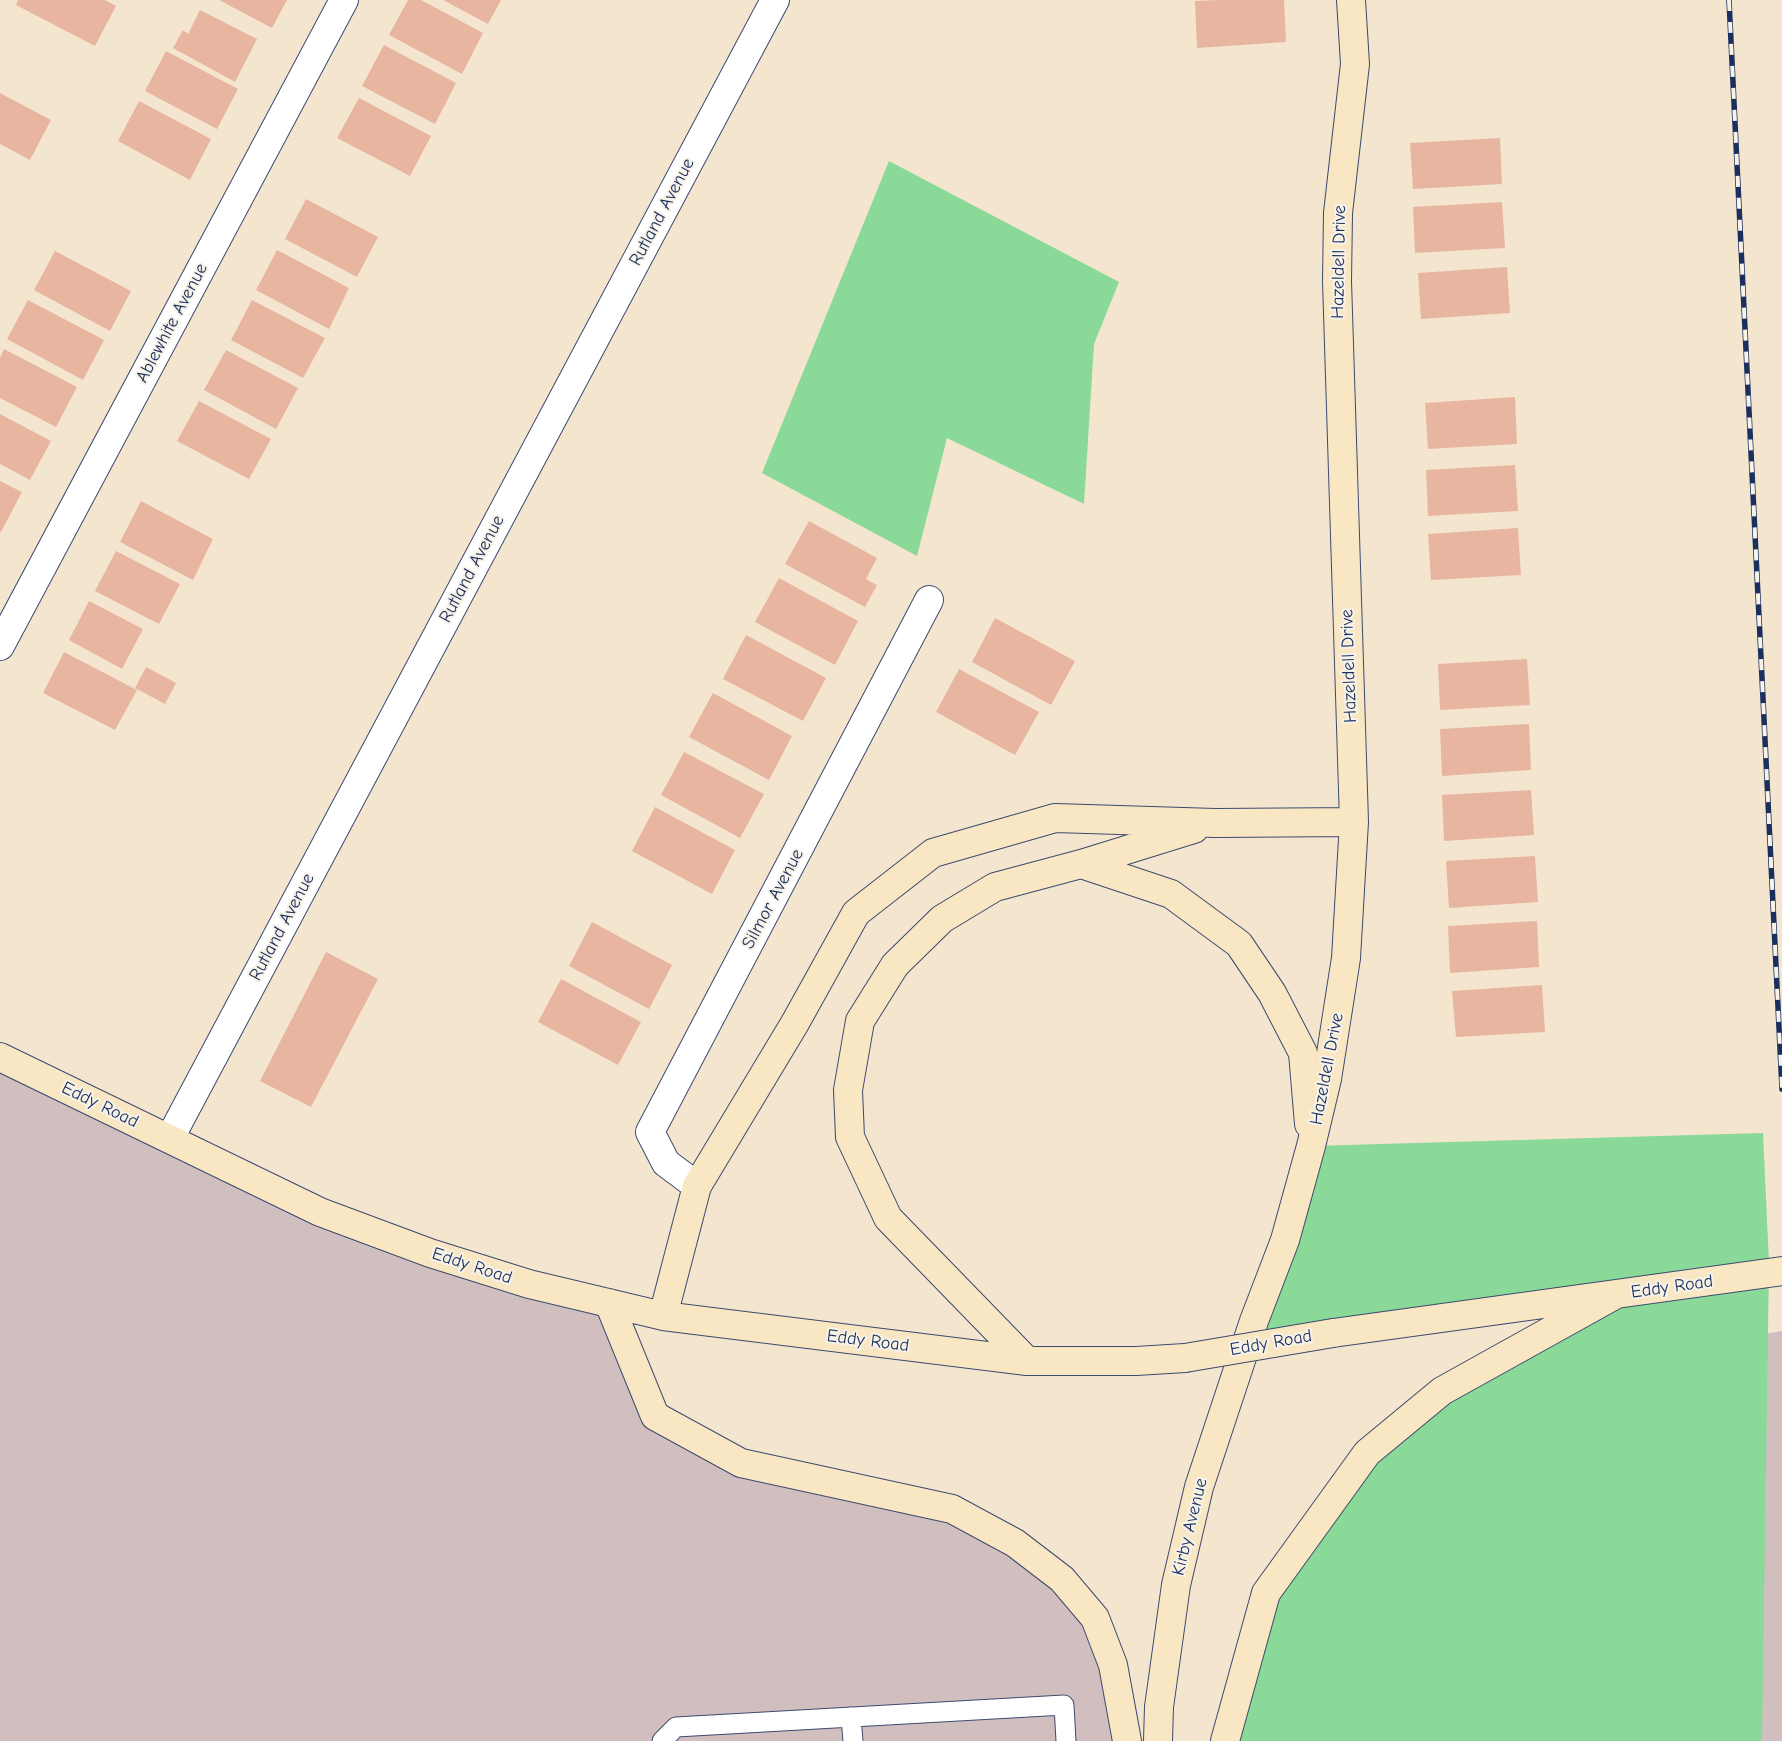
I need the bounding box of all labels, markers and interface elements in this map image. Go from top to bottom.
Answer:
street label: Rutland Avenue [625,155,699,269]
street label: Hazeldell Drive [1327,205,1351,319]
street label: Ablewhite Avenue [131,260,213,386]
street label: Rutland Avenue [435,512,509,626]
street label: Hazeldell Drive [1336,609,1362,723]
street label: Silmor Avenue [738,845,808,953]
street label: Rutland Avenue [245,870,319,984]
street label: Hazeldell Drive [1306,1011,1348,1127]
street label: Eddy Road [58,1077,142,1133]
street label: Eddy Road [429,1243,515,1289]
street label: Eddy Road [1629,1271,1715,1303]
street label: Eddy Road [826,1325,910,1357]
street label: Eddy Road [1228,1325,1314,1361]
street label: Kirby Avenue [1167,1476,1213,1578]

